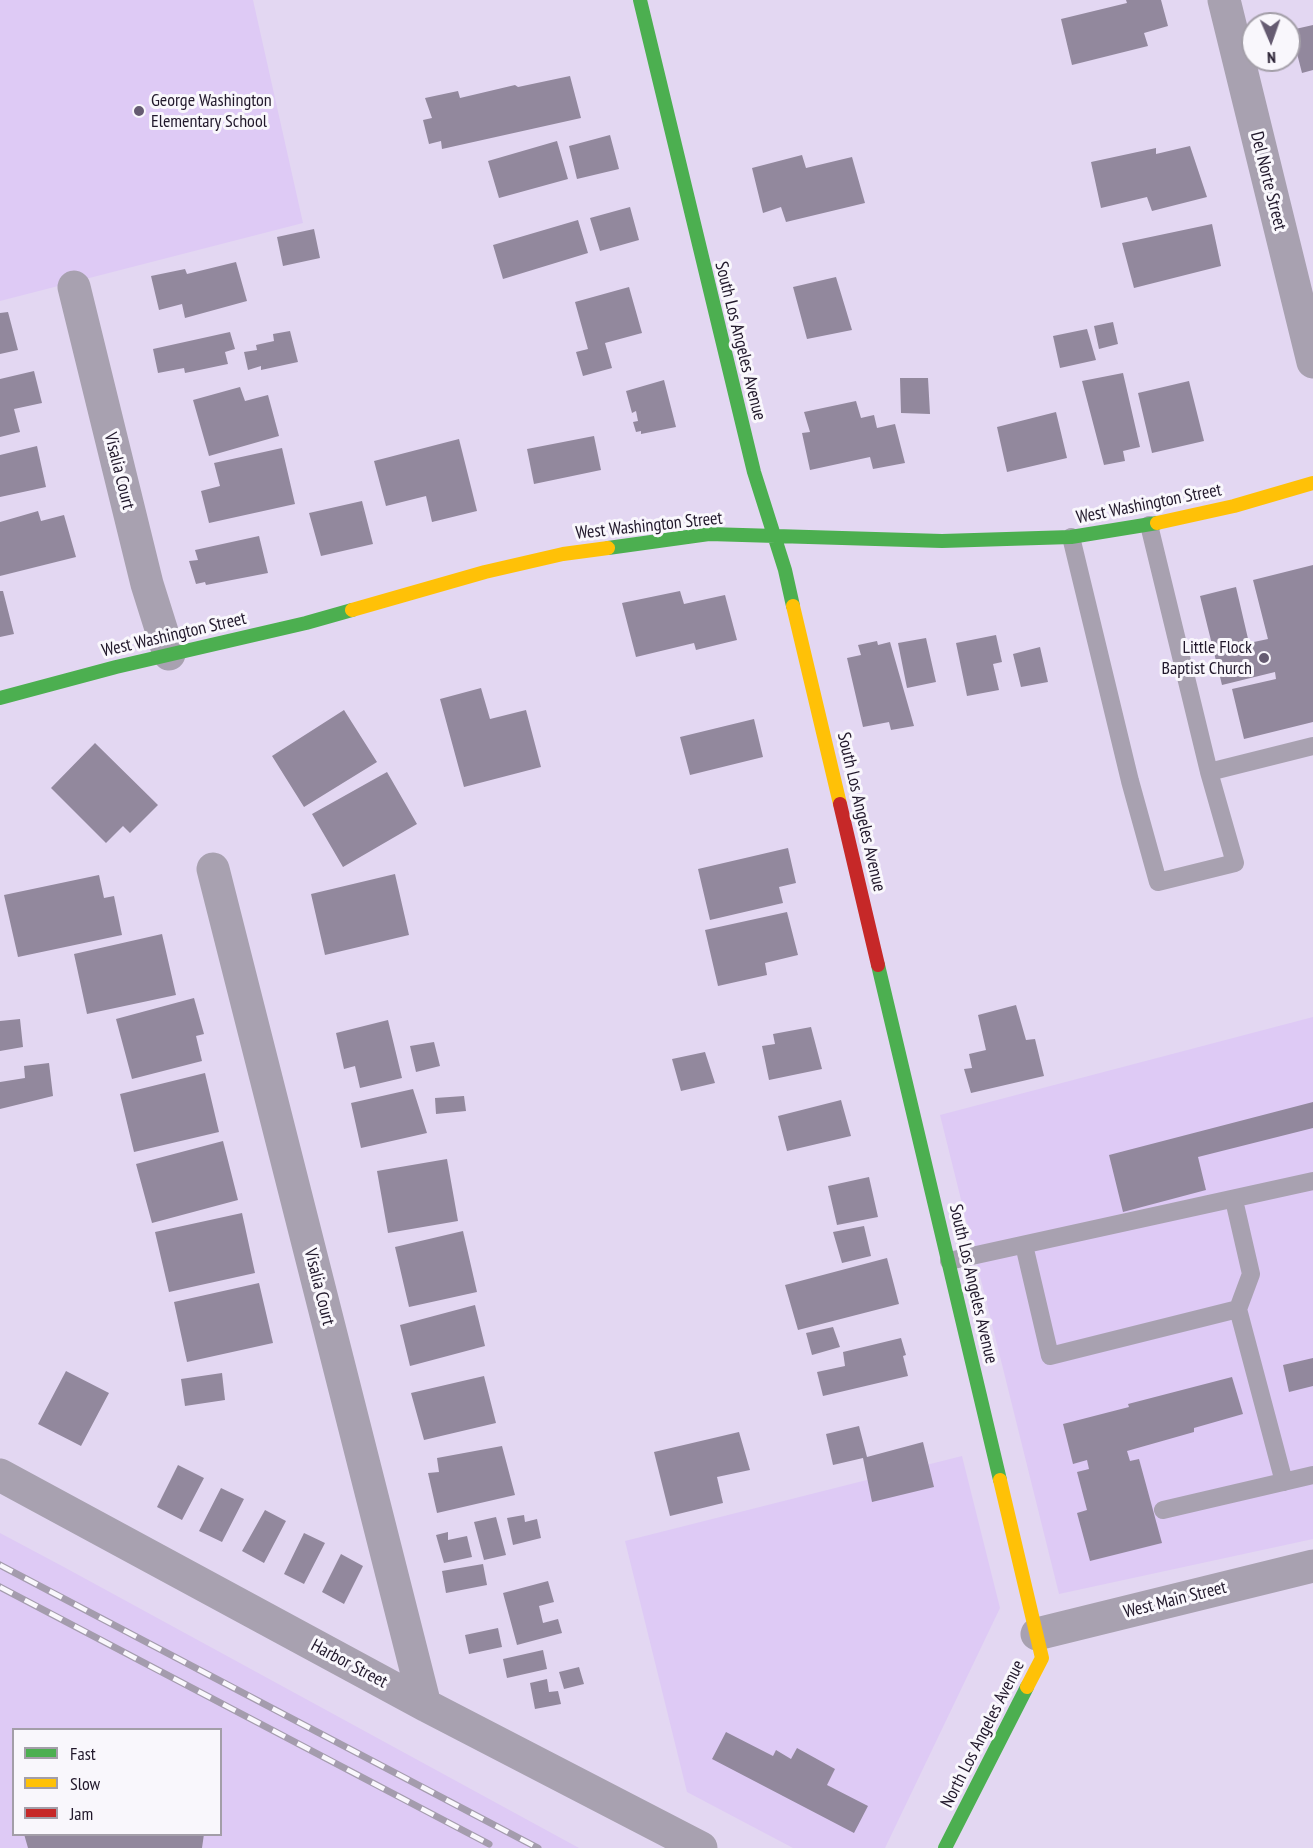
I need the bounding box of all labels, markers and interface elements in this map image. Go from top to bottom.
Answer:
north arrow [1241,12,1301,72]
text: N [1267,48,1276,68]
place label: George Washington Elementary School [151,90,272,132]
marker: George Washington Elementary School [132,104,146,118]
street label: Del Norte Street [1245,129,1291,233]
street label: South Los Angeles Avenue [710,259,770,423]
street label: Visalia Court [99,430,139,512]
street label: West Washington Street [1075,479,1223,529]
street label: West Washington Street [574,508,724,544]
street label: West Washington Street [100,608,248,662]
place label: Little Flock Baptist Church [1162,637,1252,680]
marker: Little Flock Baptist Church [1257,651,1271,665]
street label: South Los Angeles Avenue [832,730,890,894]
street label: South Los Angeles Avenue [944,1202,1002,1366]
street label: Visalia Court [299,1246,339,1328]
street label: West Main Street [1121,1577,1229,1623]
street label: Harbor Street [307,1635,391,1693]
street label: North Los Angeles Avenue [936,1657,1030,1811]
legend [12,1728,222,1836]
text: Fast [70,1742,96,1765]
text: Slow [70,1772,100,1795]
text: Jam [70,1802,93,1825]

